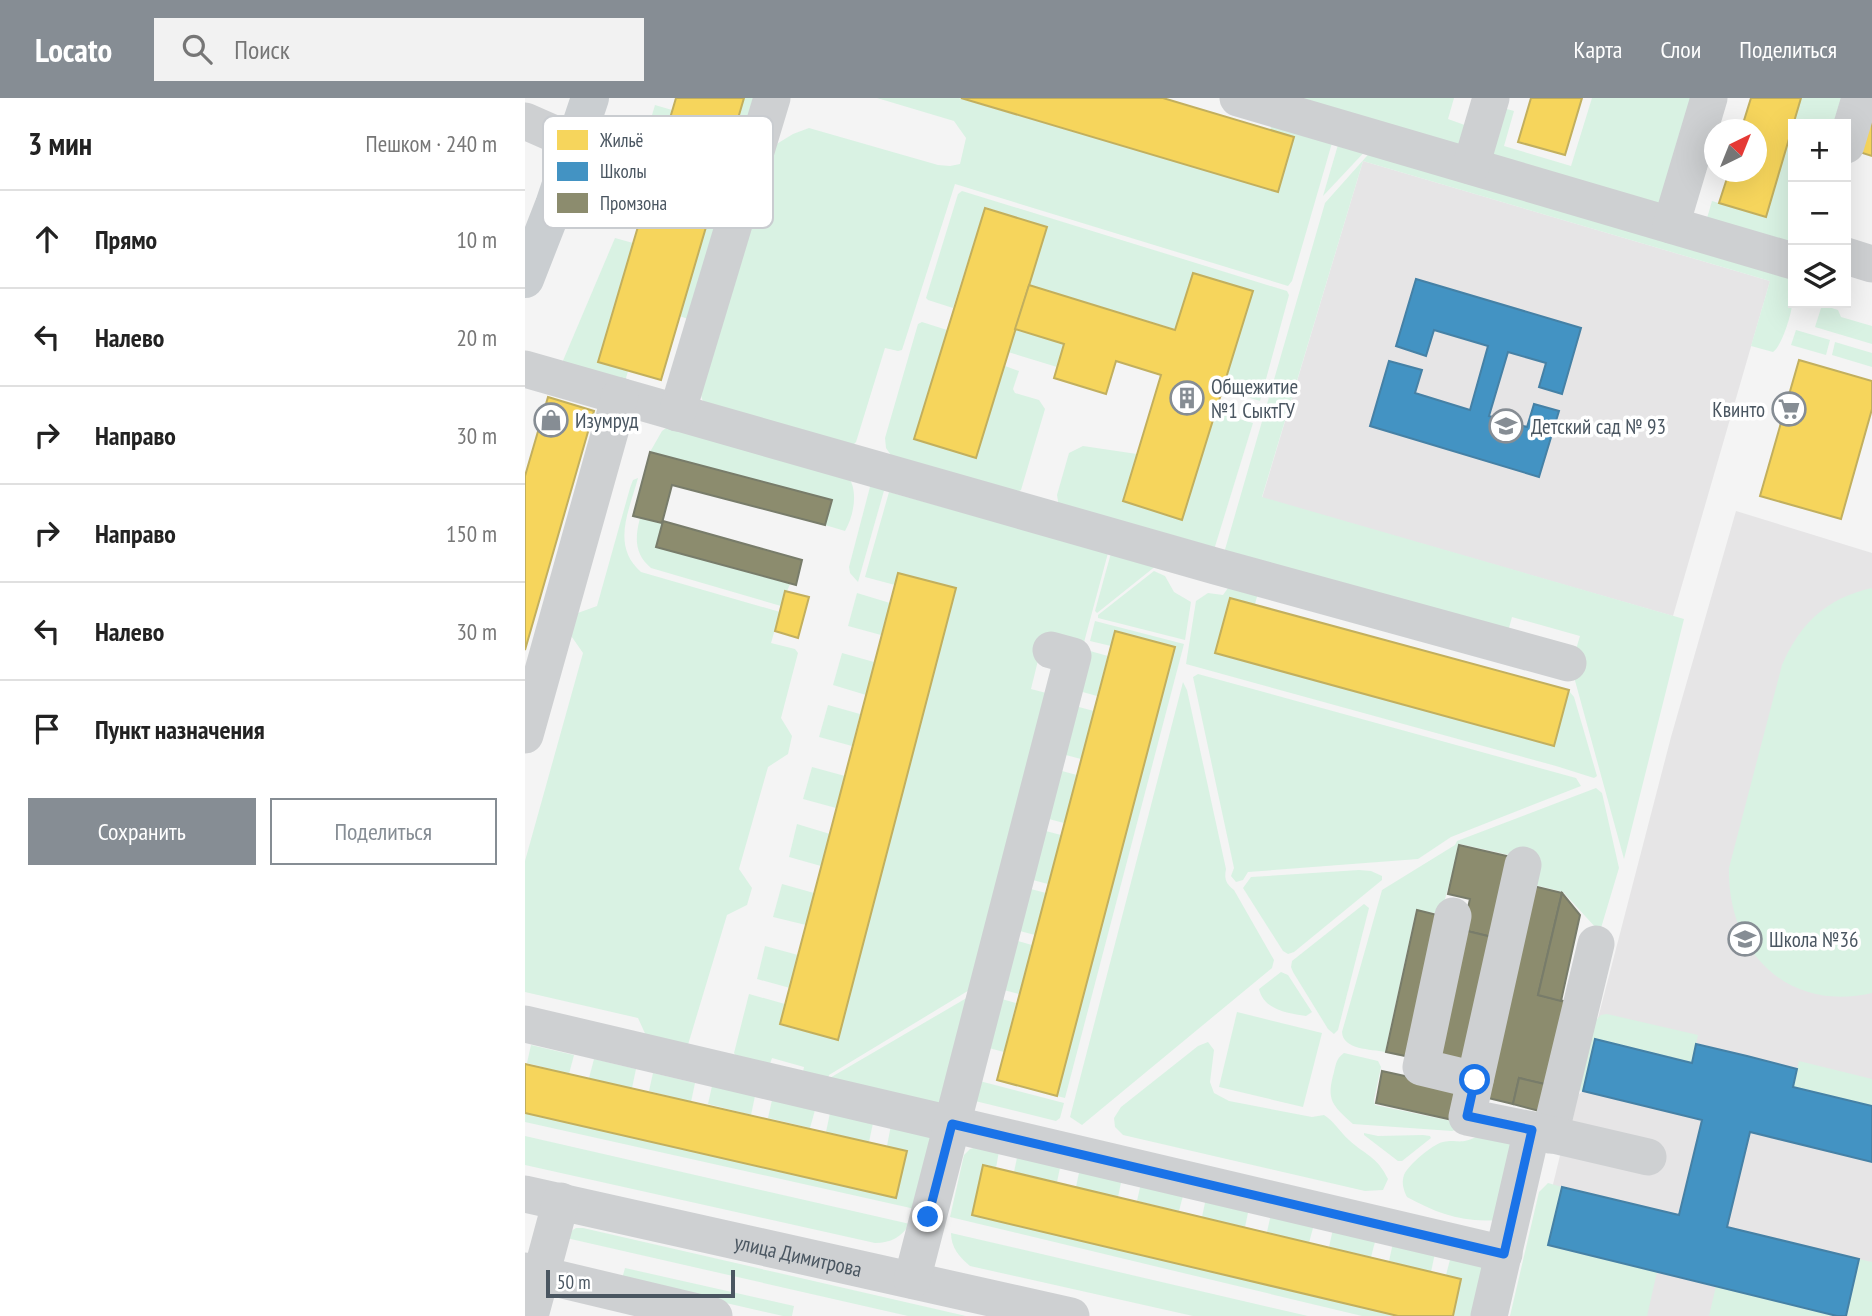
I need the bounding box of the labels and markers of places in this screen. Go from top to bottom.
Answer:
place label: Общежитие №1 СыктГУ [1211,373,1298,424]
building icon: Общежитие №1 СыктГУ [1168,379,1206,417]
supermarket icon: Квинто [1770,390,1808,428]
place label: Квинто [1712,396,1765,423]
shop icon: Изумруд [532,401,570,439]
place label: Изумруд [575,407,638,434]
school or university icon: Детский сад № 93 [1487,407,1525,445]
place label: Детский сад № 93 [1531,413,1666,440]
school or university icon: Школа №36 [1726,920,1764,958]
place label: Школа №36 [1769,926,1858,953]

